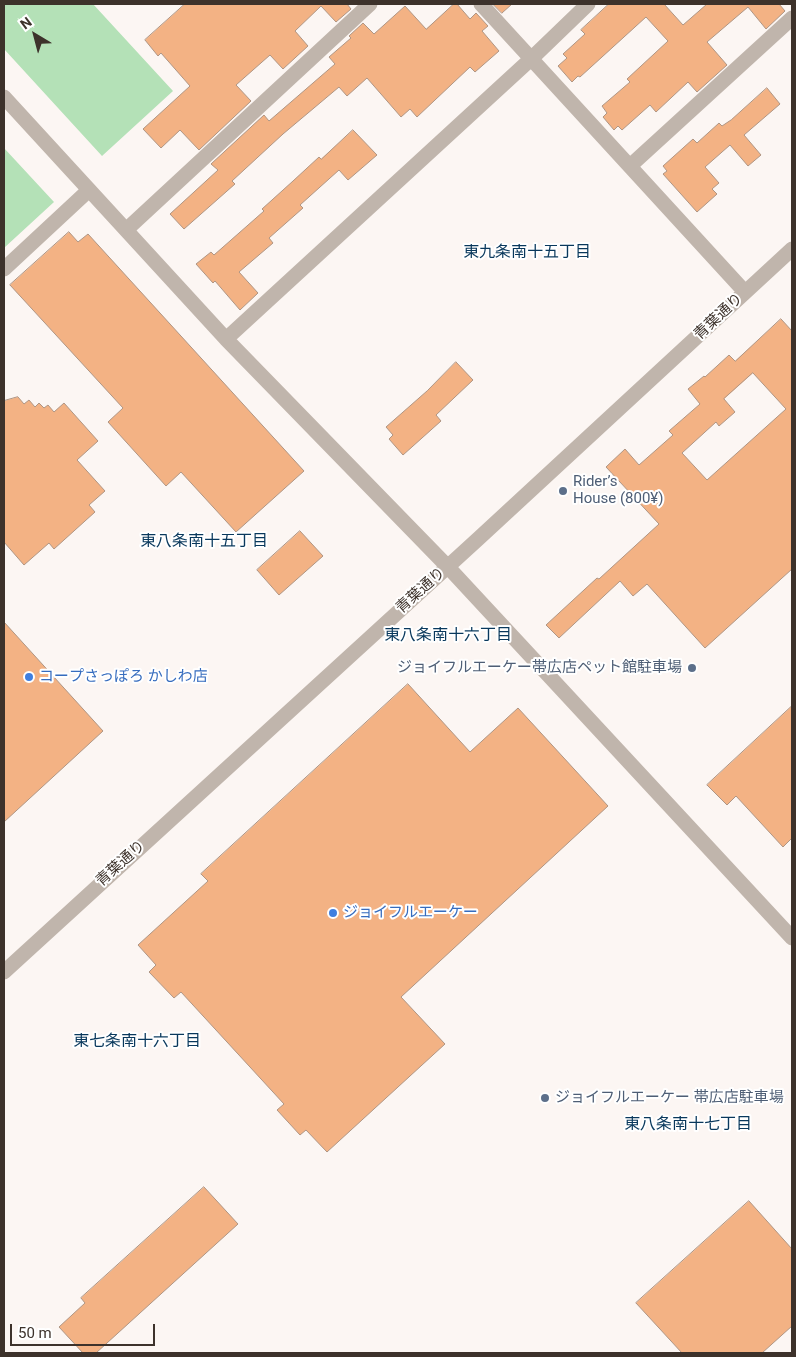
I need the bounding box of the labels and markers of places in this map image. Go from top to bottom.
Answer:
place label: Rider’s House (800¥) [573,473,663,508]
marker: Rider’s House (800¥) [557,485,569,497]
place label: ジョイフルエーケー帯広店ペット館駐車場 [397,659,682,677]
marker: ジョイフルエーケー帯広店ペット館駐車場 [686,662,698,674]
place label: コープさっぽろ かしわ店 [39,668,208,686]
marker: コープさっぽろ かしわ店 [23,671,35,683]
place label: ジョイフルエーケー [343,904,478,922]
marker: ジョイフルエーケー [327,907,339,919]
place label: ジョイフルエーケー 帯広店駐車場 [555,1089,784,1107]
marker: ジョイフルエーケー 帯広店駐車場 [539,1092,551,1104]

